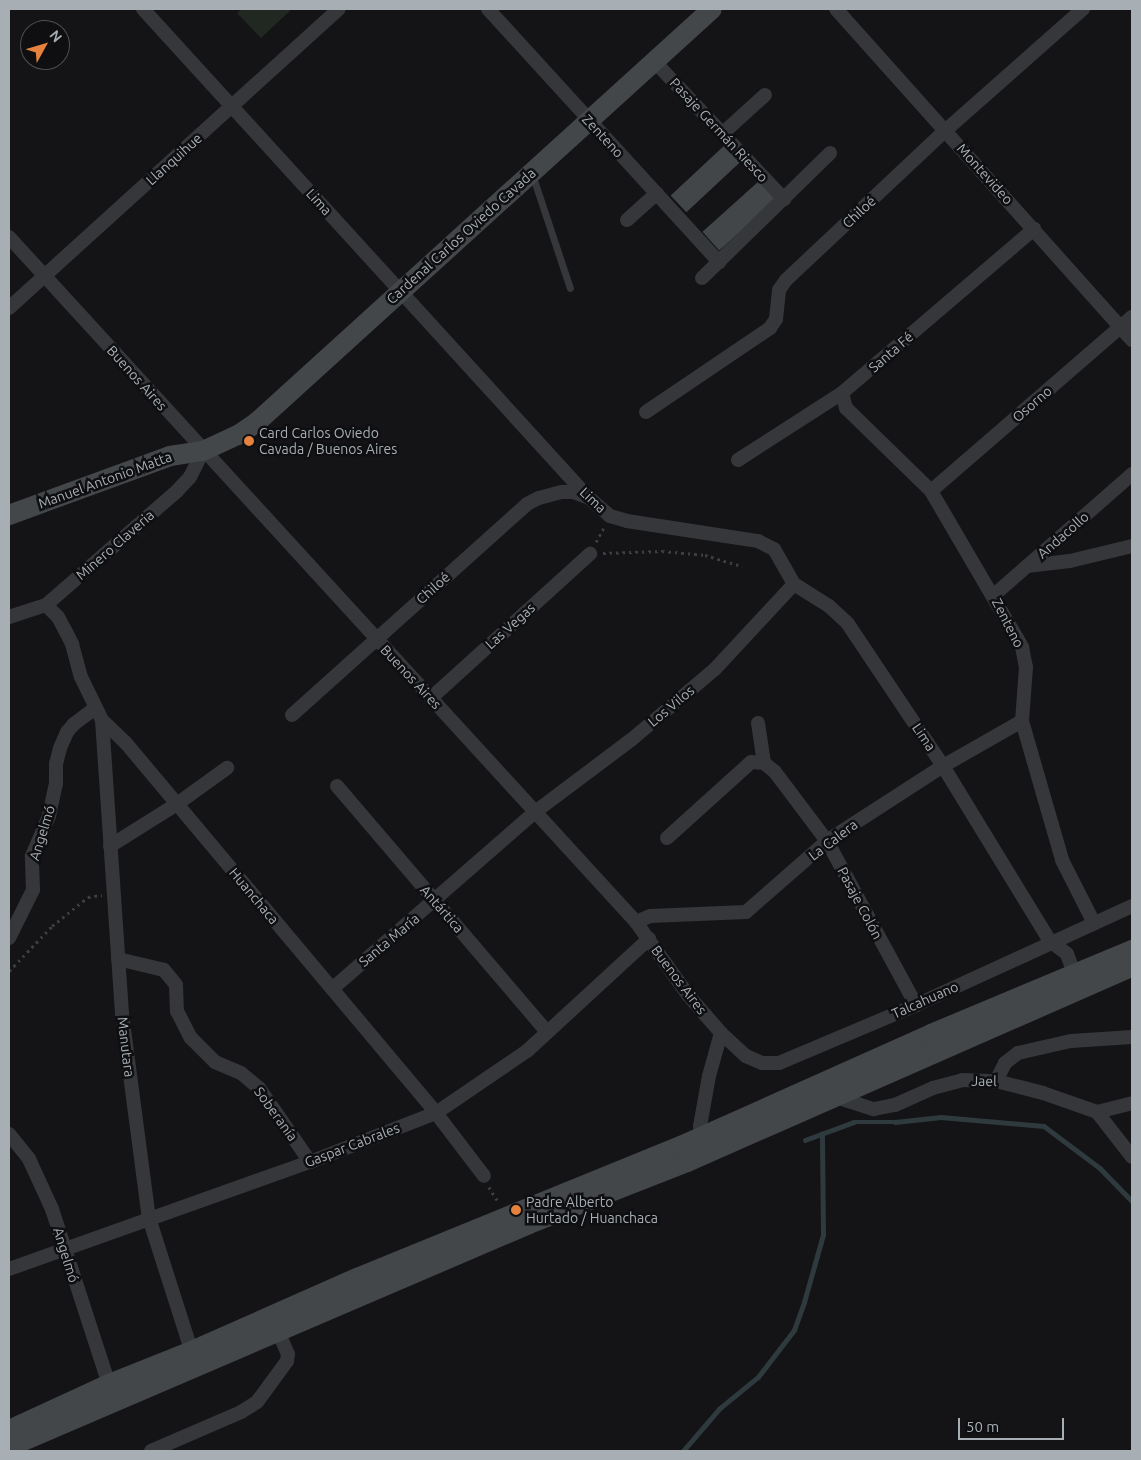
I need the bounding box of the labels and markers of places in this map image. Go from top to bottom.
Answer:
place label: Card Carlos Oviedo Cavada / Buenos Aires [259,425,397,458]
marker: Card Carlos Oviedo Cavada / Buenos Aires [243,435,255,447]
place label: Padre Alberto Hurtado / Huanchaca [526,1194,658,1226]
marker: Padre Alberto Hurtado / Huanchaca [510,1204,522,1216]

